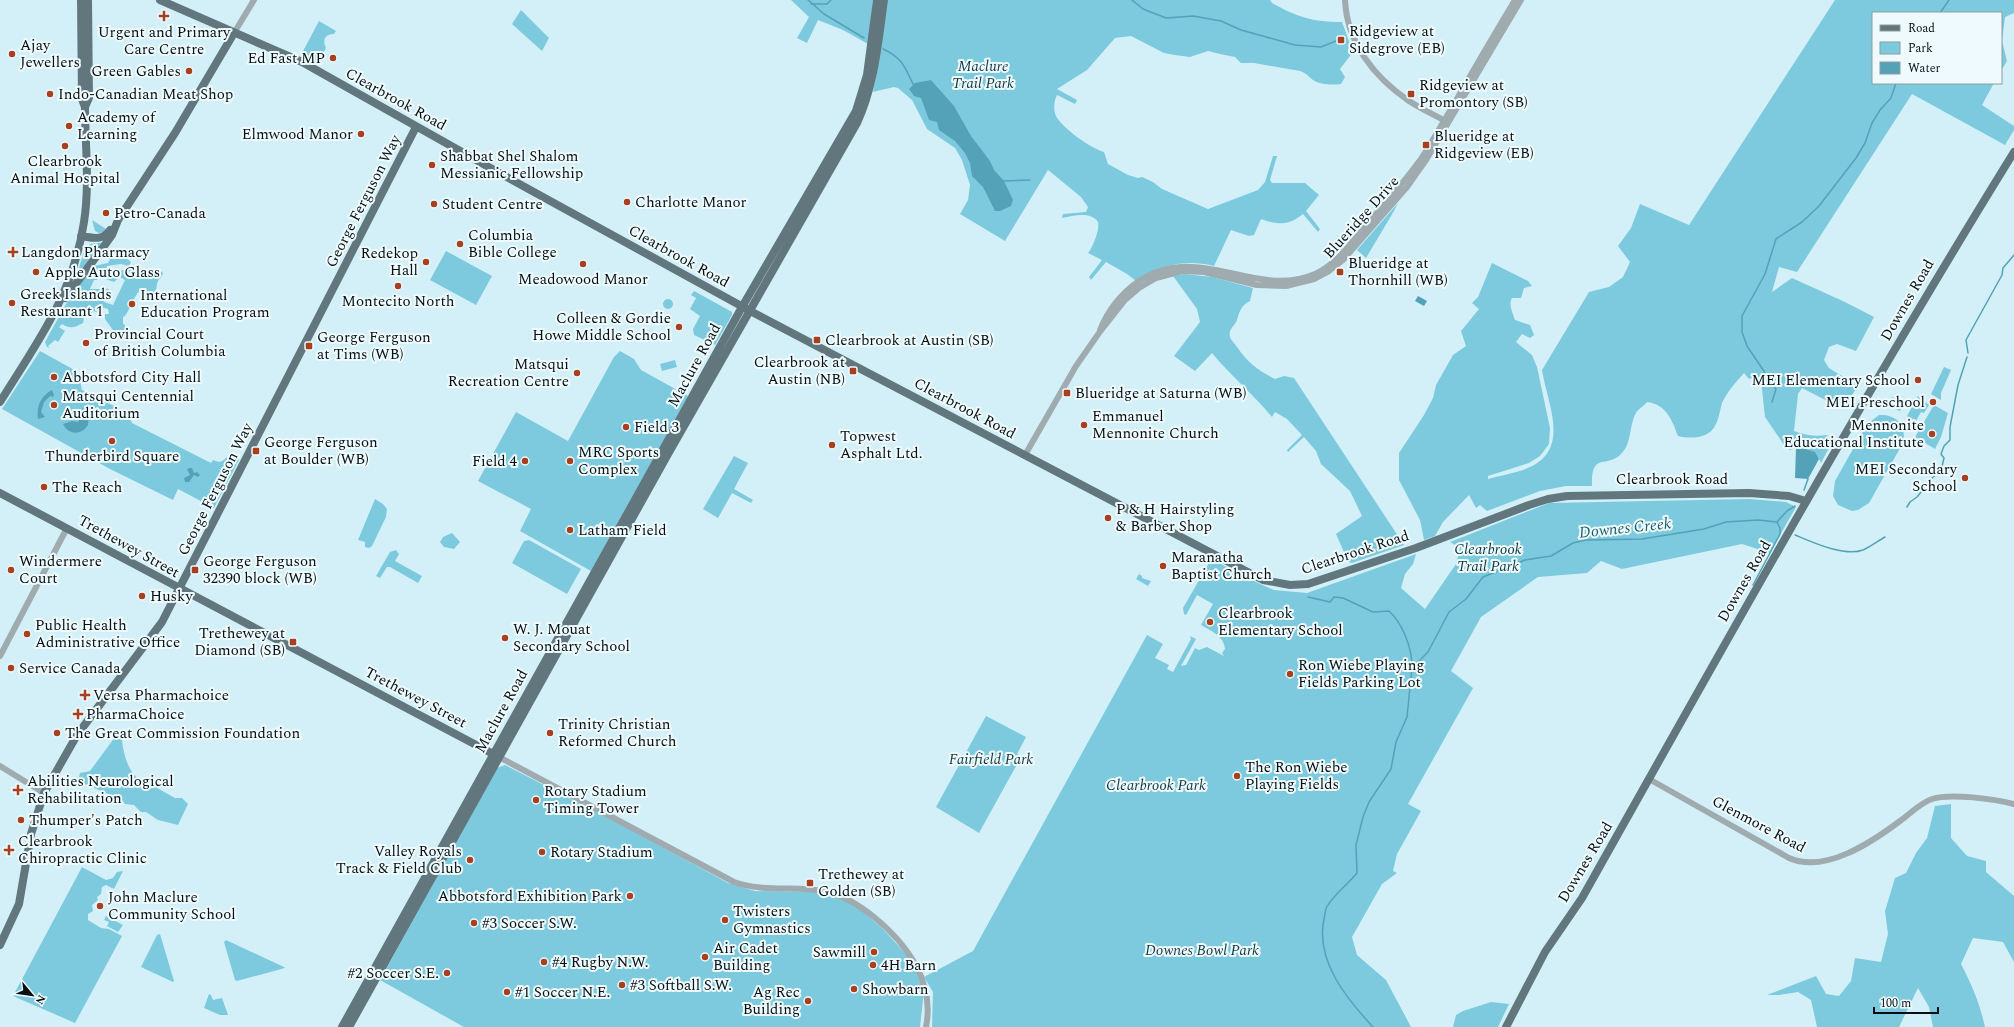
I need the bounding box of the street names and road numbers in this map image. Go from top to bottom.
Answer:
street label: Clearbrook Road [341,62,451,137]
street label: George Ferguson Way [320,130,407,272]
street label: Blueridge Drive [1318,171,1405,264]
street label: Clearbrook Road [624,219,734,294]
street label: Downes Road [1875,255,1940,345]
street label: Maclure Road [662,319,727,411]
street label: Clearbrook Road [910,372,1020,445]
street label: George Ferguson Way [172,418,259,560]
street label: Clearbrook Road [1616,468,1728,491]
street label: Trethewey Street [74,509,184,584]
street label: Clearbrook Road [1298,524,1412,581]
street label: Downes Road [1712,536,1777,626]
street label: Trethewey Street [360,661,471,734]
street label: Maclure Road [469,665,534,757]
street label: Glenmore Road [1708,790,1810,859]
street label: Downes Road [1552,817,1619,907]

